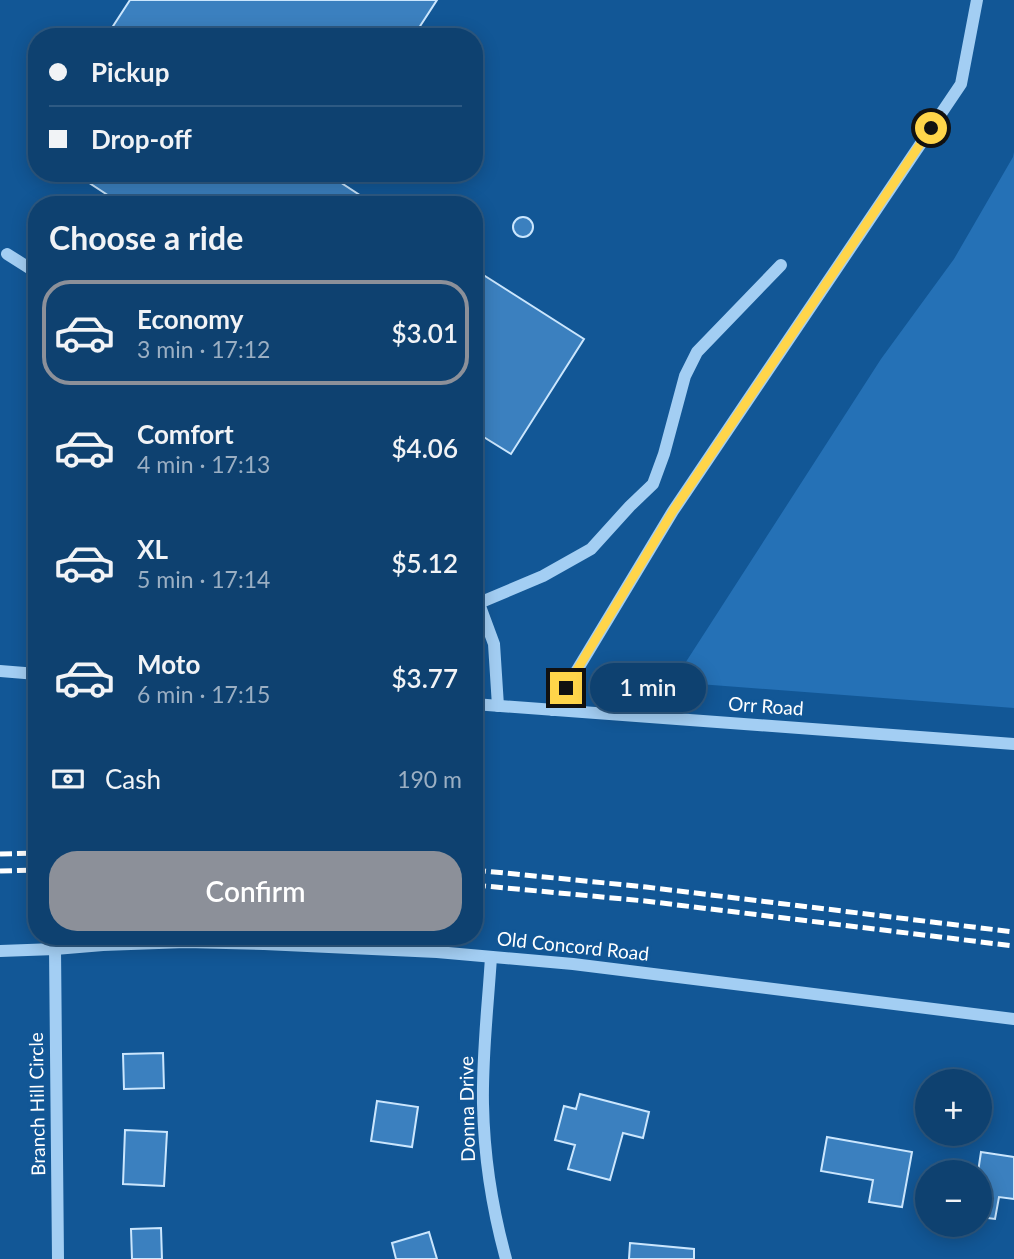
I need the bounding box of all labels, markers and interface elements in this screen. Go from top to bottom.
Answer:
text: Pickup [91,56,170,88]
route start [915,112,947,144]
text: Drop-off [91,123,192,155]
text: Choose a ride [49,218,243,257]
icon: car [53,301,116,364]
text: Economy [137,303,243,335]
text: $3.01 [392,317,458,349]
text: 3 min · 17:12 [137,335,270,363]
icon: car [53,416,116,479]
text: Comfort [137,418,234,450]
text: $4.06 [392,432,458,464]
text: 4 min · 17:13 [137,450,270,478]
icon: car [53,531,116,594]
text: XL [137,533,168,565]
text: $5.12 [392,547,458,579]
text: 5 min · 17:14 [137,565,270,593]
icon: car [53,646,116,709]
text: Moto [137,648,200,680]
text: $3.77 [392,662,458,694]
callout: 1 min [590,664,706,712]
route end [550,672,582,704]
text: 1 min [620,673,676,701]
text: 6 min · 17:15 [137,680,270,708]
street label: Orr Road [728,691,804,720]
icon: cash [49,760,87,798]
text: Cash [105,763,161,795]
text: 190 m [397,765,462,793]
button: Confirm [49,851,462,931]
street label: Old Concord Road [496,926,650,965]
street label: Branch Hill Circle [24,1032,49,1176]
street label: Donna Drive [454,1056,479,1162]
map controls [915,1069,992,1237]
button: + [915,1069,992,1146]
button: − [915,1160,992,1237]

